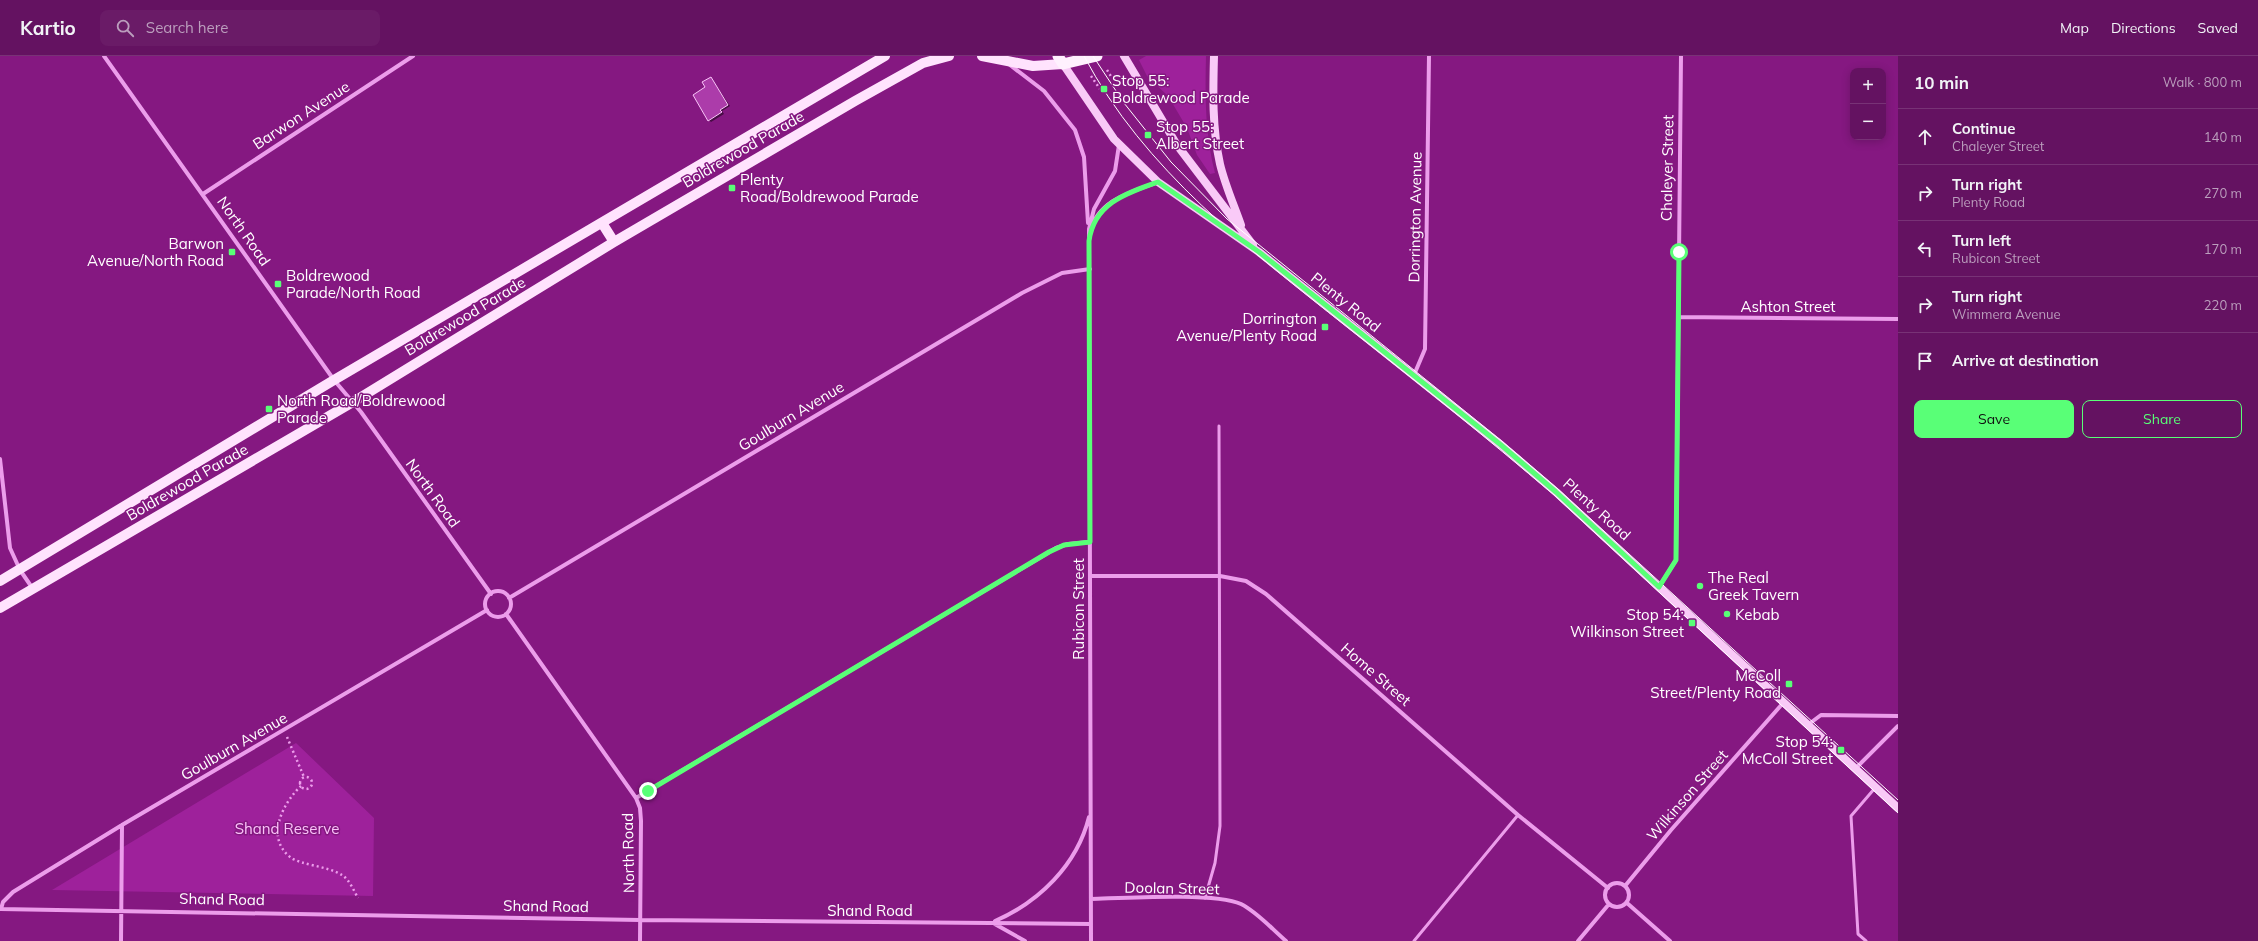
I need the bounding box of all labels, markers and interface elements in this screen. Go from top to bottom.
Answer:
search box [100,10,380,46]
text: Kartio [20,16,76,40]
icon: search [114,17,136,39]
text: Search here [146,18,228,37]
text: Map [2060,19,2089,37]
text: Directions [2111,19,2176,37]
text: Saved [2198,19,2238,37]
map controls [1850,68,1886,140]
button: + [1850,68,1886,104]
place label: Stop 55: Boldrewood Parade [1112,71,1250,107]
text: 10 min [1914,72,1969,93]
text: Walk · 800 m [2163,74,2242,90]
street label: Barwon Avenue [249,77,353,153]
marker: Stop 55: Boldrewood Parade [1099,84,1109,94]
button: − [1850,104,1886,140]
street label: Boldrewood Parade [679,106,807,192]
street label: Chaleyer Street [1657,115,1677,221]
place label: Stop 55: Albert Street [1156,117,1244,153]
text: Continue [1952,119,2015,138]
icon: ahead [1914,126,1936,148]
text: 140 m [2204,129,2242,145]
marker: Stop 55: Albert Street [1143,130,1153,140]
text: Chaleyer Street [1952,138,2044,154]
street label: Dorrington Avenue [1404,151,1426,283]
place label: Plenty Road/Boldrewood Parade [740,170,919,206]
text: Turn right [1952,175,2022,194]
icon: right [1914,182,1936,204]
marker: Plenty Road/Boldrewood Parade [727,183,737,193]
text: 270 m [2204,185,2242,201]
street label: North Road [213,193,275,269]
text: Plenty Road [1952,194,2025,210]
text: Turn left [1952,231,2011,250]
place label: Barwon Avenue/North Road [87,234,224,270]
icon: left [1914,238,1936,260]
text: 170 m [2204,241,2242,257]
route start [1670,243,1688,261]
marker: Barwon Avenue/North Road [227,247,237,257]
text: Rubicon Street [1952,250,2040,266]
place label: Boldrewood Parade/North Road [286,266,421,302]
street label: Plenty Road [1307,268,1385,336]
street label: Boldrewood Parade [401,272,529,360]
marker: Boldrewood Parade/North Road [273,279,283,289]
text: Turn right [1952,287,2022,306]
icon: right [1914,294,1936,316]
street label: Ashton Street [1740,297,1836,316]
text: 220 m [2204,297,2242,313]
text: Wimmera Avenue [1952,306,2061,322]
place label: Dorrington Avenue/Plenty Road [1176,309,1317,345]
marker: Dorrington Avenue/Plenty Road [1320,322,1330,332]
icon: arrive [1914,350,1936,372]
text: Arrive at destination [1952,351,2099,370]
street label: Goulburn Avenue [735,377,847,455]
place label: North Road/Boldrewood Parade [277,391,445,427]
button: Save [1914,400,2074,438]
button: Share [2082,400,2242,438]
marker: North Road/Boldrewood Parade [264,404,274,414]
street label: Boldrewood Parade [123,439,251,525]
street label: North Road [402,455,464,531]
street label: Plenty Road [1559,474,1635,544]
street label: Rubicon Street [1069,558,1088,660]
place label: The Real Greek Tavern [1708,568,1799,604]
marker: The Real Greek Tavern [1695,581,1705,591]
place label: Stop 54: Wilkinson Street [1570,605,1684,641]
place label: Kebab [1735,605,1780,624]
marker: Kebab [1722,609,1732,619]
marker: Stop 54: Wilkinson Street [1687,618,1697,628]
street label: Home Street [1337,638,1415,710]
place label: McColl Street/Plenty Road [1650,666,1781,702]
marker: McColl Street/Plenty Road [1784,679,1794,689]
street label: Goulburn Avenue [177,708,291,784]
place label: Stop 54: McColl Street [1742,732,1833,768]
marker: Stop 54: McColl Street [1836,745,1846,755]
street label: Wilkinson Street [1642,746,1732,844]
route end [639,782,657,800]
street label: North Road [618,813,638,893]
park label: Shand Reserve [235,819,339,838]
street label: Doolan Street [1124,878,1220,898]
street label: Shand Road [179,889,265,909]
street label: Shand Road [503,896,589,916]
street label: Shand Road [827,901,913,920]

